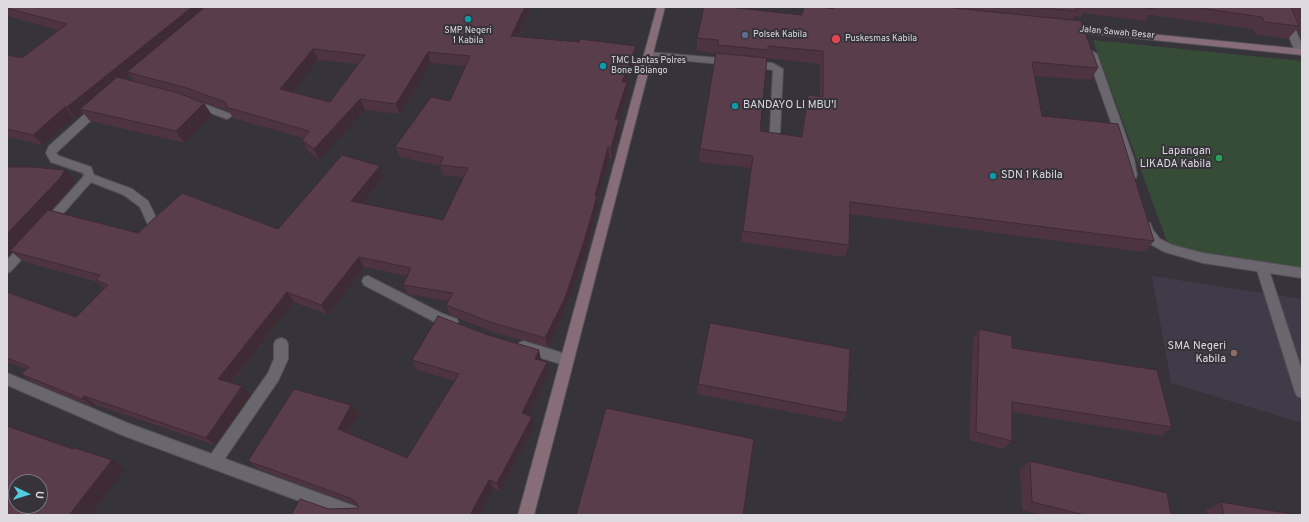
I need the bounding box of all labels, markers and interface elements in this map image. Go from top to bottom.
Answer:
marker: SMP Negeri 1 Kabila [463,14,473,24]
street label: Jalan Sawah Besar [1079,24,1155,42]
place label: SMP Negeri 1 Kabila [444,26,492,47]
marker: Polsek Kabila [740,30,750,40]
place label: Polsek Kabila [753,30,807,40]
marker: Puskesmas Kabila [830,33,842,45]
place label: Puskesmas Kabila [845,34,917,44]
place label: TMC Lantas Polres Bone Bolango [611,56,686,77]
marker: TMC Lantas Polres Bone Bolango [598,61,608,71]
place label: BANDAYO LI MBU'I [743,99,837,113]
marker: BANDAYO LI MBU'I [730,101,740,111]
place label: Lapangan LIKADA Kabila [1140,145,1211,171]
marker: Lapangan LIKADA Kabila [1214,153,1224,163]
place label: SDN 1 Kabila [1001,169,1063,183]
marker: SDN 1 Kabila [988,171,998,181]
place label: SMA Negeri Kabila [1168,340,1226,366]
marker: SMA Negeri Kabila [1229,348,1239,358]
north arrow [8,474,48,514]
text: U [32,490,46,499]

